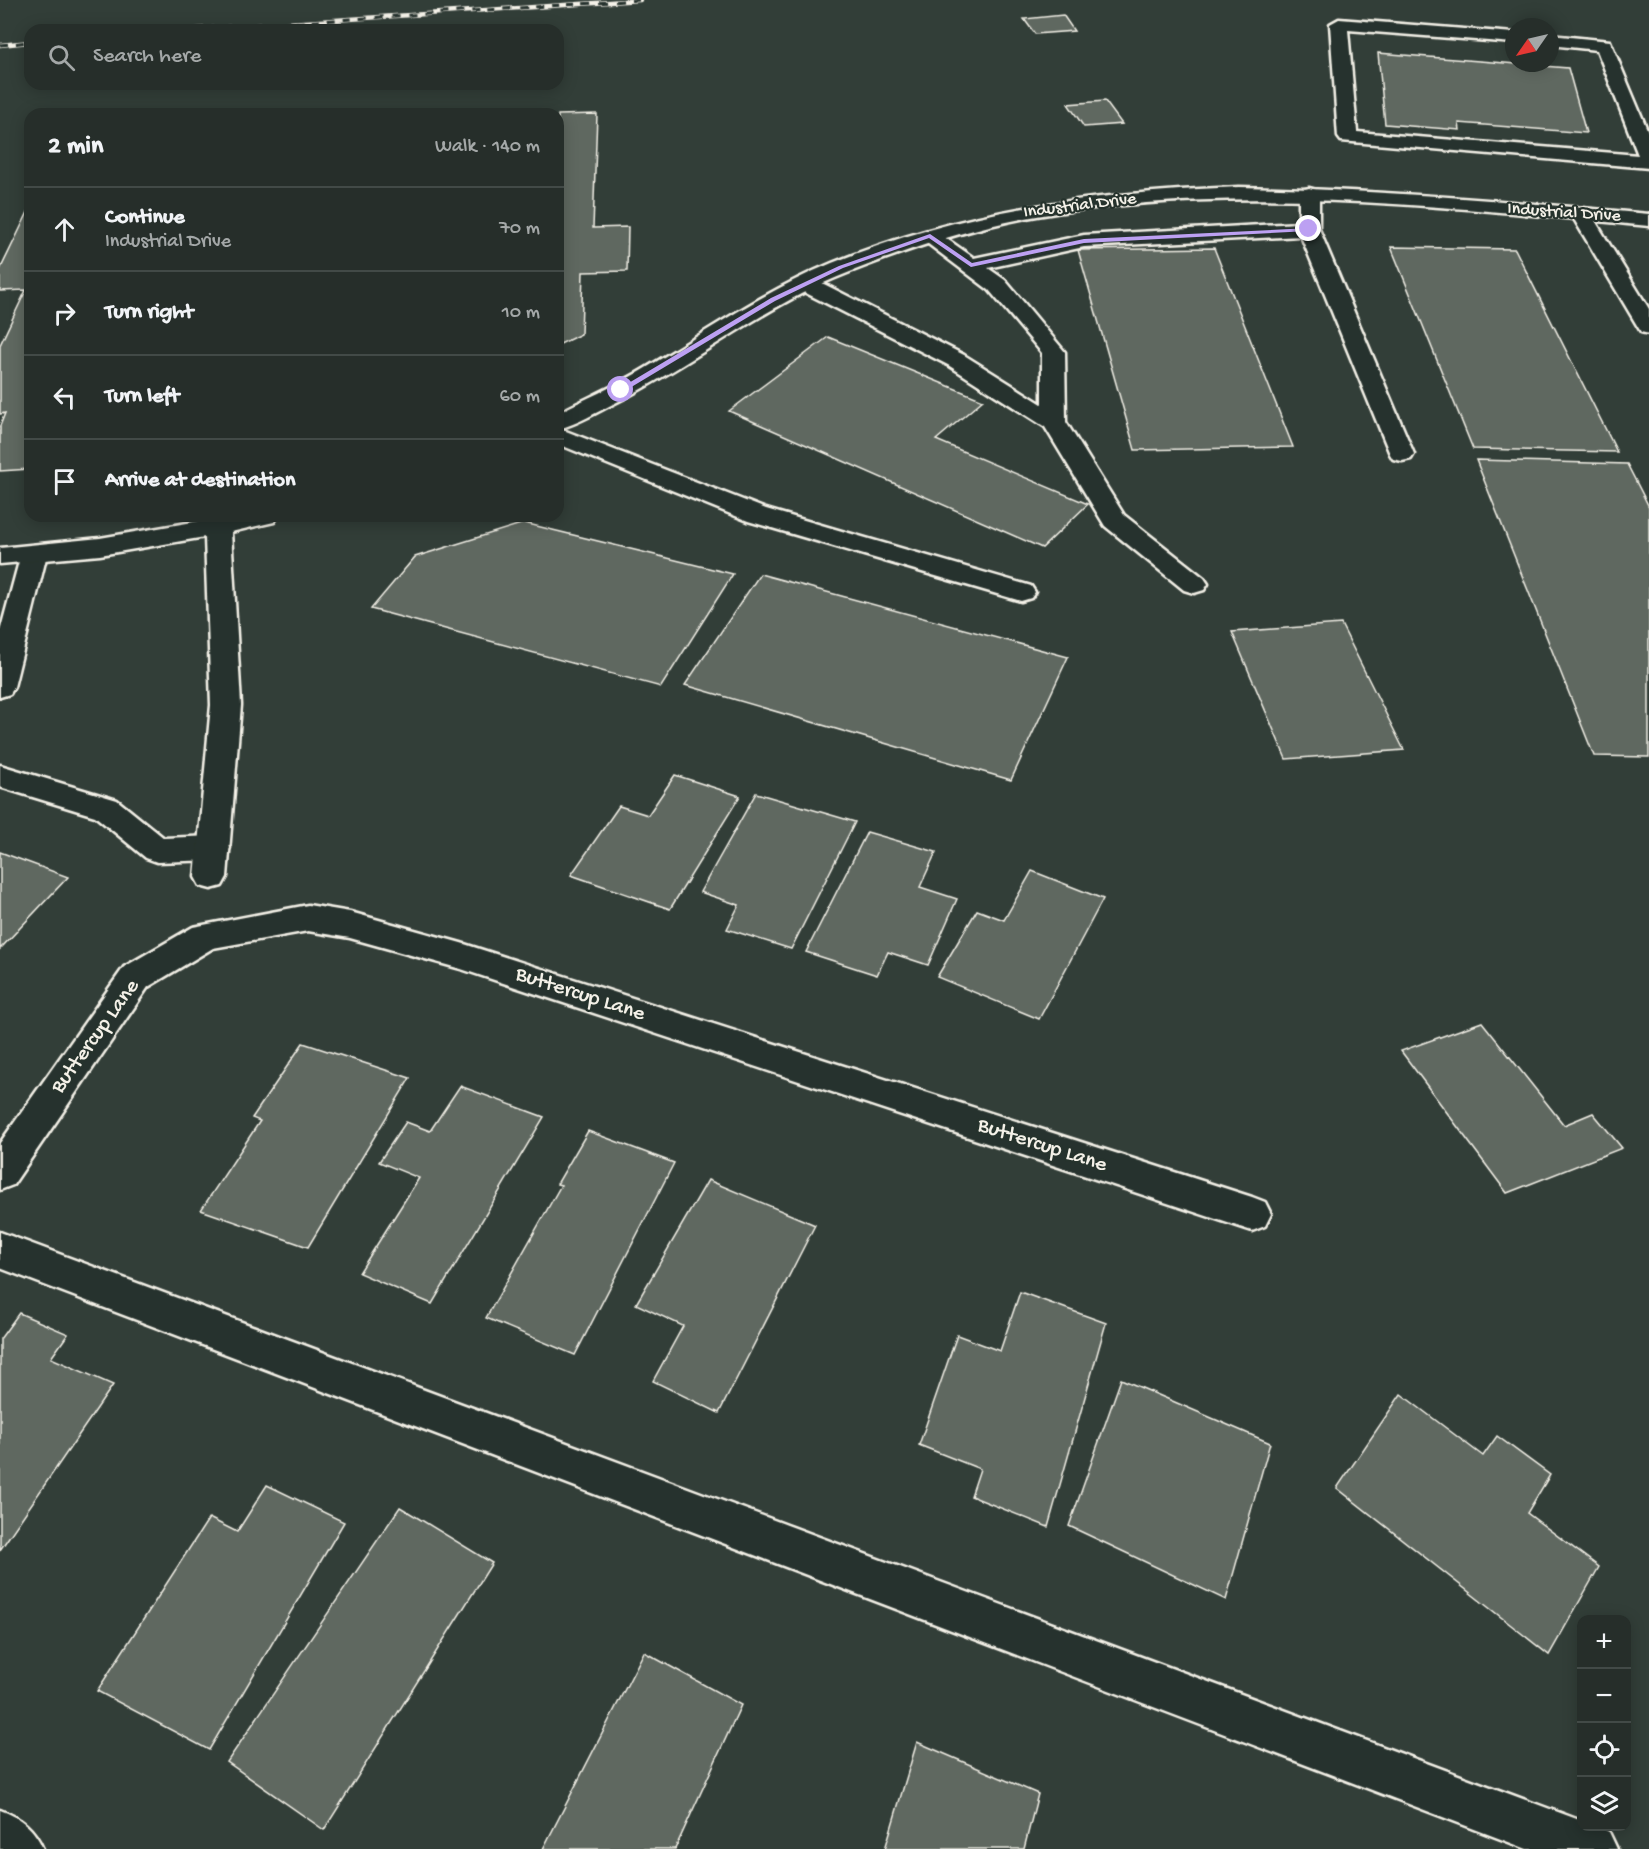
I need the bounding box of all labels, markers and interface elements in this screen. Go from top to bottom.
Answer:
north arrow [1505,18,1559,72]
search box [24,24,564,90]
icon: search [45,41,78,74]
text: Search here [93,44,201,70]
text: 2 min [48,132,103,163]
text: Walk · 140 m [435,136,540,159]
street label: Industrial Drive [1022,189,1138,223]
street label: Industrial Drive [1507,199,1622,227]
text: Continue [105,205,185,231]
icon: ahead [48,213,81,246]
route end [1295,215,1321,241]
text: 70 m [499,218,540,241]
text: Industrial Drive [105,231,231,254]
icon: right [48,297,81,330]
text: Turn right [105,300,193,326]
text: 10 m [502,302,540,325]
route start [607,376,633,402]
icon: left [48,381,81,414]
text: Turn left [105,384,179,410]
text: 60 m [500,386,540,409]
icon: arrive [48,465,81,498]
text: Arrive at destination [105,468,295,494]
street label: Buttercup Lane [511,962,649,1028]
street label: Buttercup Lane [45,974,146,1100]
street label: Buttercup Lane [973,1113,1111,1179]
map controls [1577,1615,1631,1831]
button: + [1577,1615,1631,1669]
button: − [1577,1669,1631,1723]
button: locate [1577,1723,1631,1777]
button: layers [1577,1777,1631,1831]

